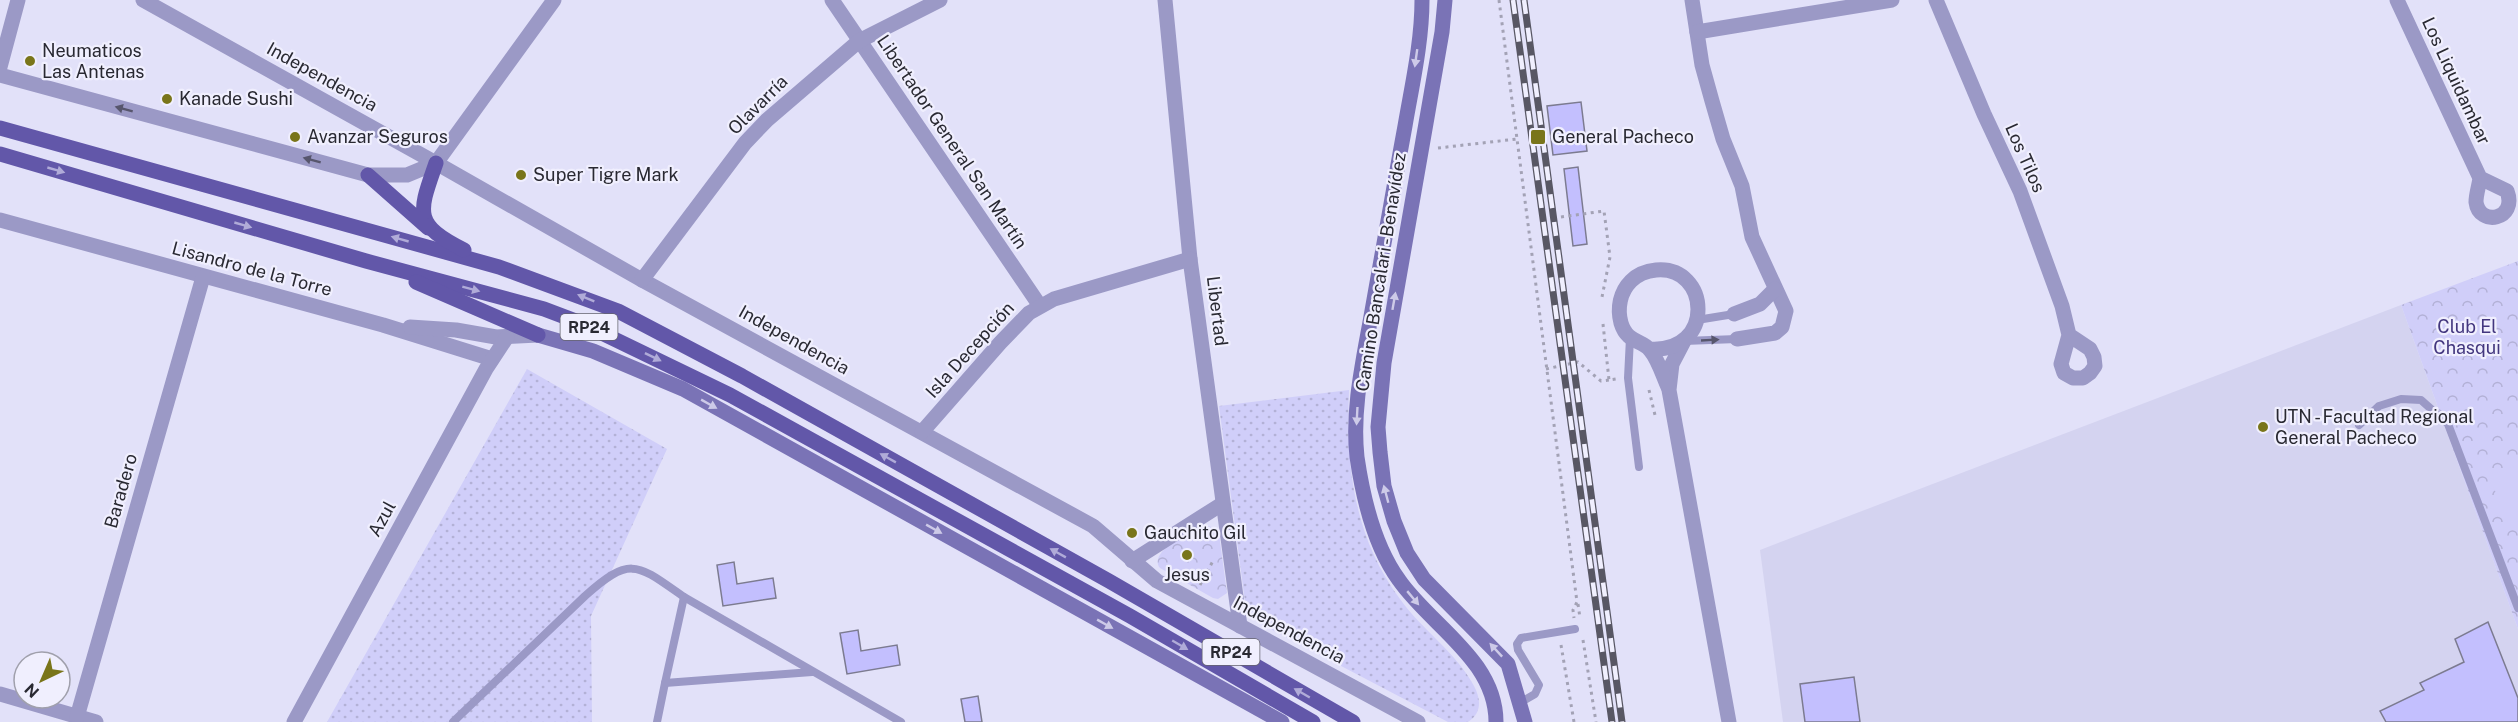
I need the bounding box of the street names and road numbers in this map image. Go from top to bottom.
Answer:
street label: Los Liquidambar [2418,14,2495,148]
street label: Libertador General San Martín [873,31,1032,253]
street label: Independencia [263,38,381,116]
street label: Olavarría [724,71,792,139]
street label: Los Tilos [2001,120,2050,195]
street label: Camino Bancalari - Benavídez [1351,151,1410,393]
street label: Lisandro de la Torre [170,237,334,300]
street label: Libertad [1203,275,1232,347]
street label: Isla Decepción [921,297,1018,402]
street label: Independencia [735,301,853,379]
road number: RP24 [560,314,618,340]
street label: Baradero [100,451,141,531]
street label: Azul [363,497,400,540]
street label: Independencia [1230,591,1349,668]
road number: RP24 [1202,639,1260,665]

